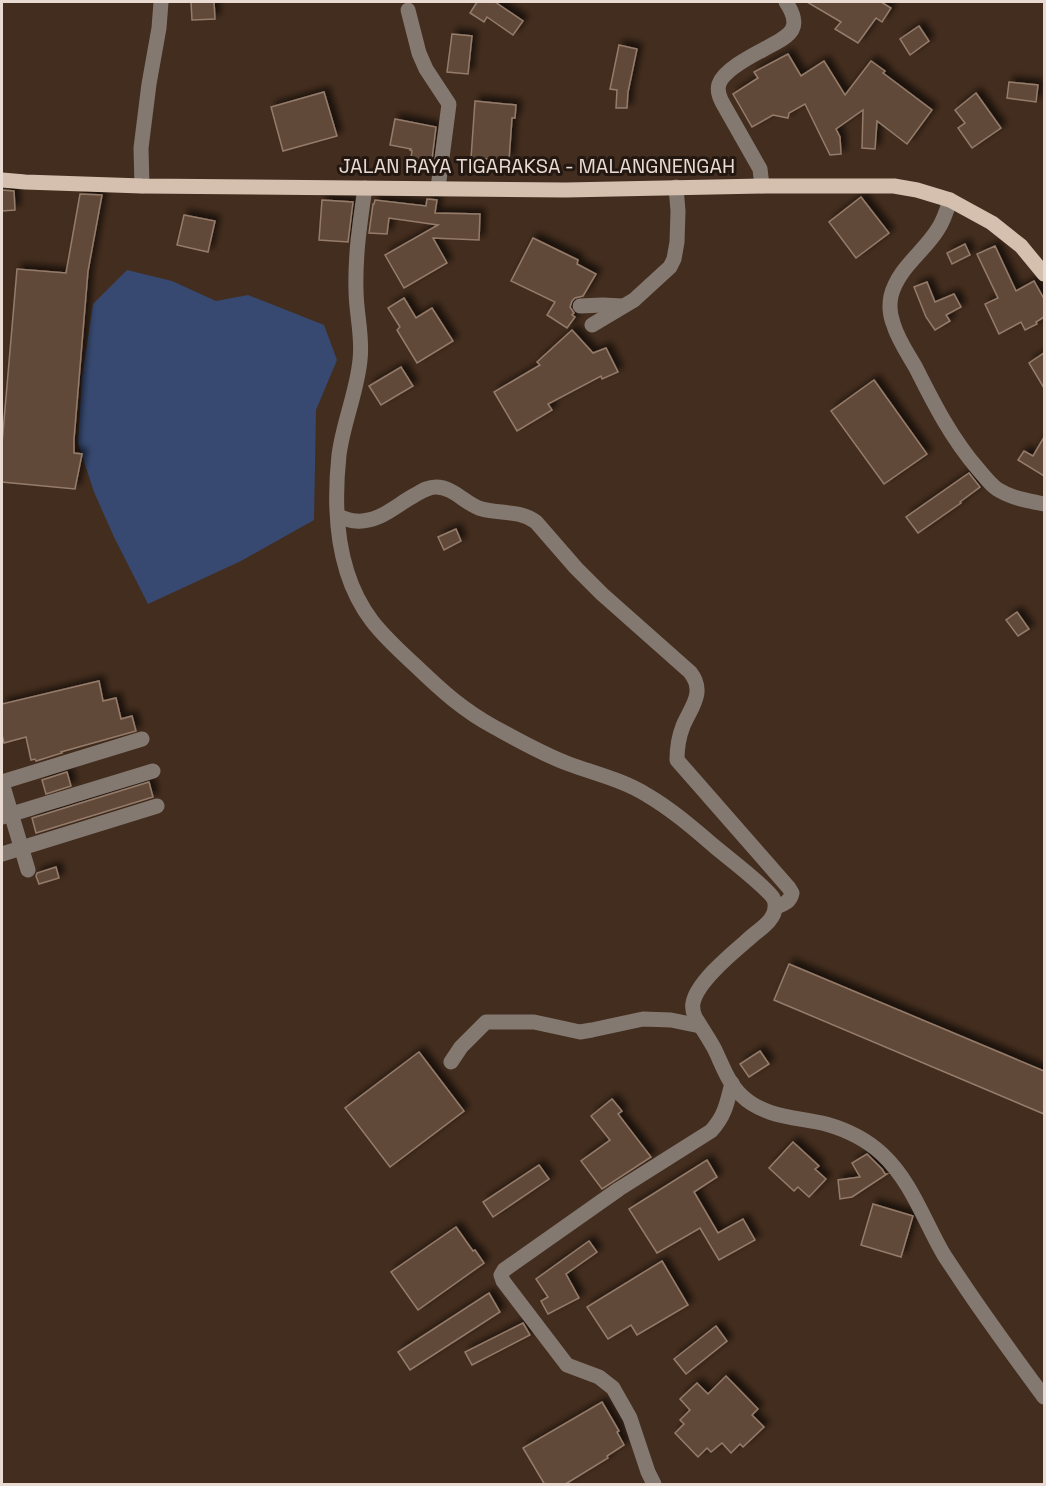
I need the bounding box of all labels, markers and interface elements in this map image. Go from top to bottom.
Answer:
street label: JALAN RAYA TIGARAKSA - MALANGNENGAH [339,153,735,179]

